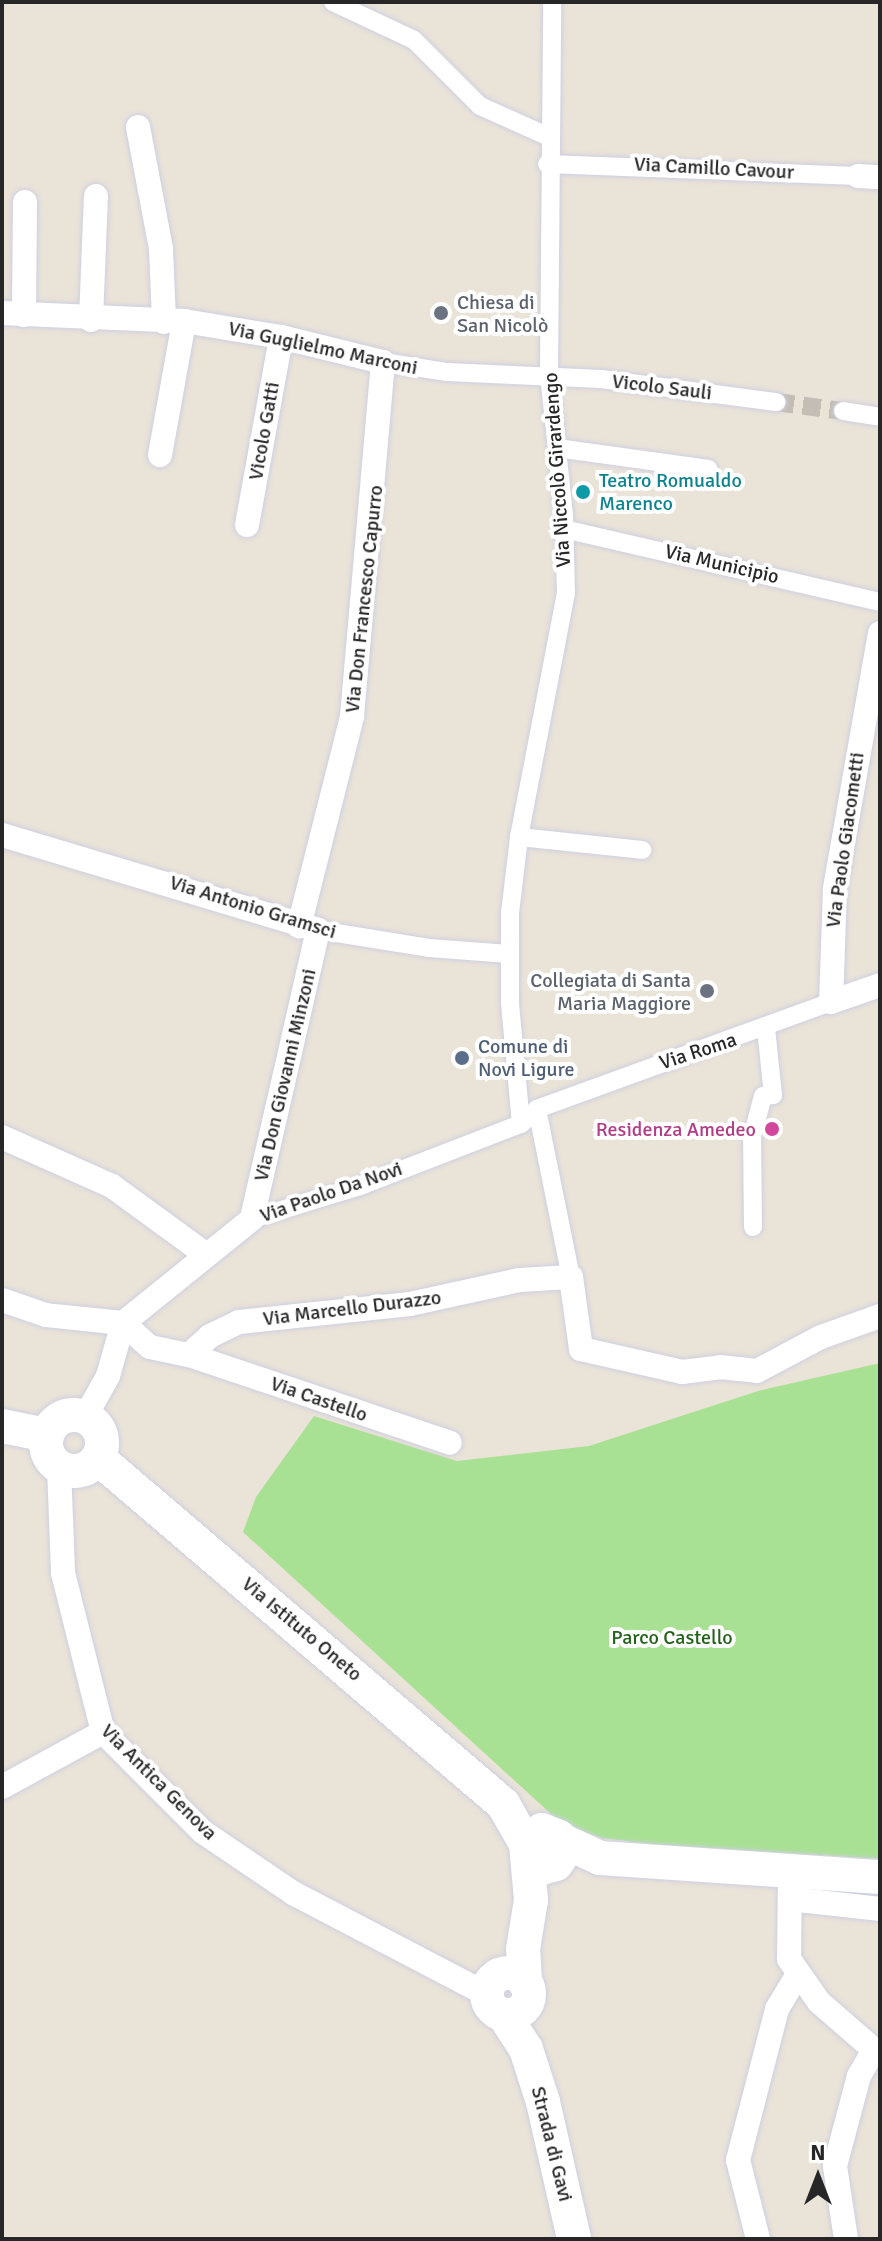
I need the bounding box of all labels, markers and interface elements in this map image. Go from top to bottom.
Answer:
street label: Via Camillo Cavour [633,152,795,184]
place label: Chiesa di San Nicolò [457,290,548,337]
marker: Chiesa di San Nicolò [432,304,450,322]
street label: Via Guglielmo Marconi [226,316,420,380]
street label: Vicolo Sauli [611,369,713,405]
street label: Via Niccolò Girardengo [538,372,576,568]
street label: Vicolo Gatti [244,380,284,482]
place label: Teatro Romualdo Marenco [599,468,742,515]
marker: Teatro Romualdo Marenco [574,483,592,501]
street label: Via Don Francesco Capurro [340,484,388,714]
street label: Via Municipio [663,539,781,589]
street label: Via Paolo Giacometti [821,751,869,929]
street label: Via Antonio Gramsci [167,870,339,944]
street label: Via Don Giovanni Minzoni [249,966,321,1184]
place label: Collegiata di Santa Maria Maggiore [530,968,691,1015]
marker: Collegiata di Santa Maria Maggiore [698,982,716,1000]
street label: Via Roma [656,1027,740,1075]
place label: Comune di Novi Ligure [478,1034,574,1081]
marker: Comune di Novi Ligure [453,1049,471,1067]
place label: Residenza Amedeo [596,1117,756,1141]
marker: Residenza Amedeo [763,1120,781,1138]
street label: Via Paolo Da Novi [257,1156,405,1228]
street label: Via Marcello Durazzo [262,1285,442,1331]
street label: Via Castello [267,1371,371,1427]
street label: Via Istituto Oneto [237,1572,367,1686]
park label: Parco Castello [611,1625,733,1649]
street label: Via Antica Genova [96,1719,222,1845]
street label: Strada di Gavi [526,2084,578,2204]
north arrow [778,2137,858,2217]
text: N [810,2139,826,2166]

